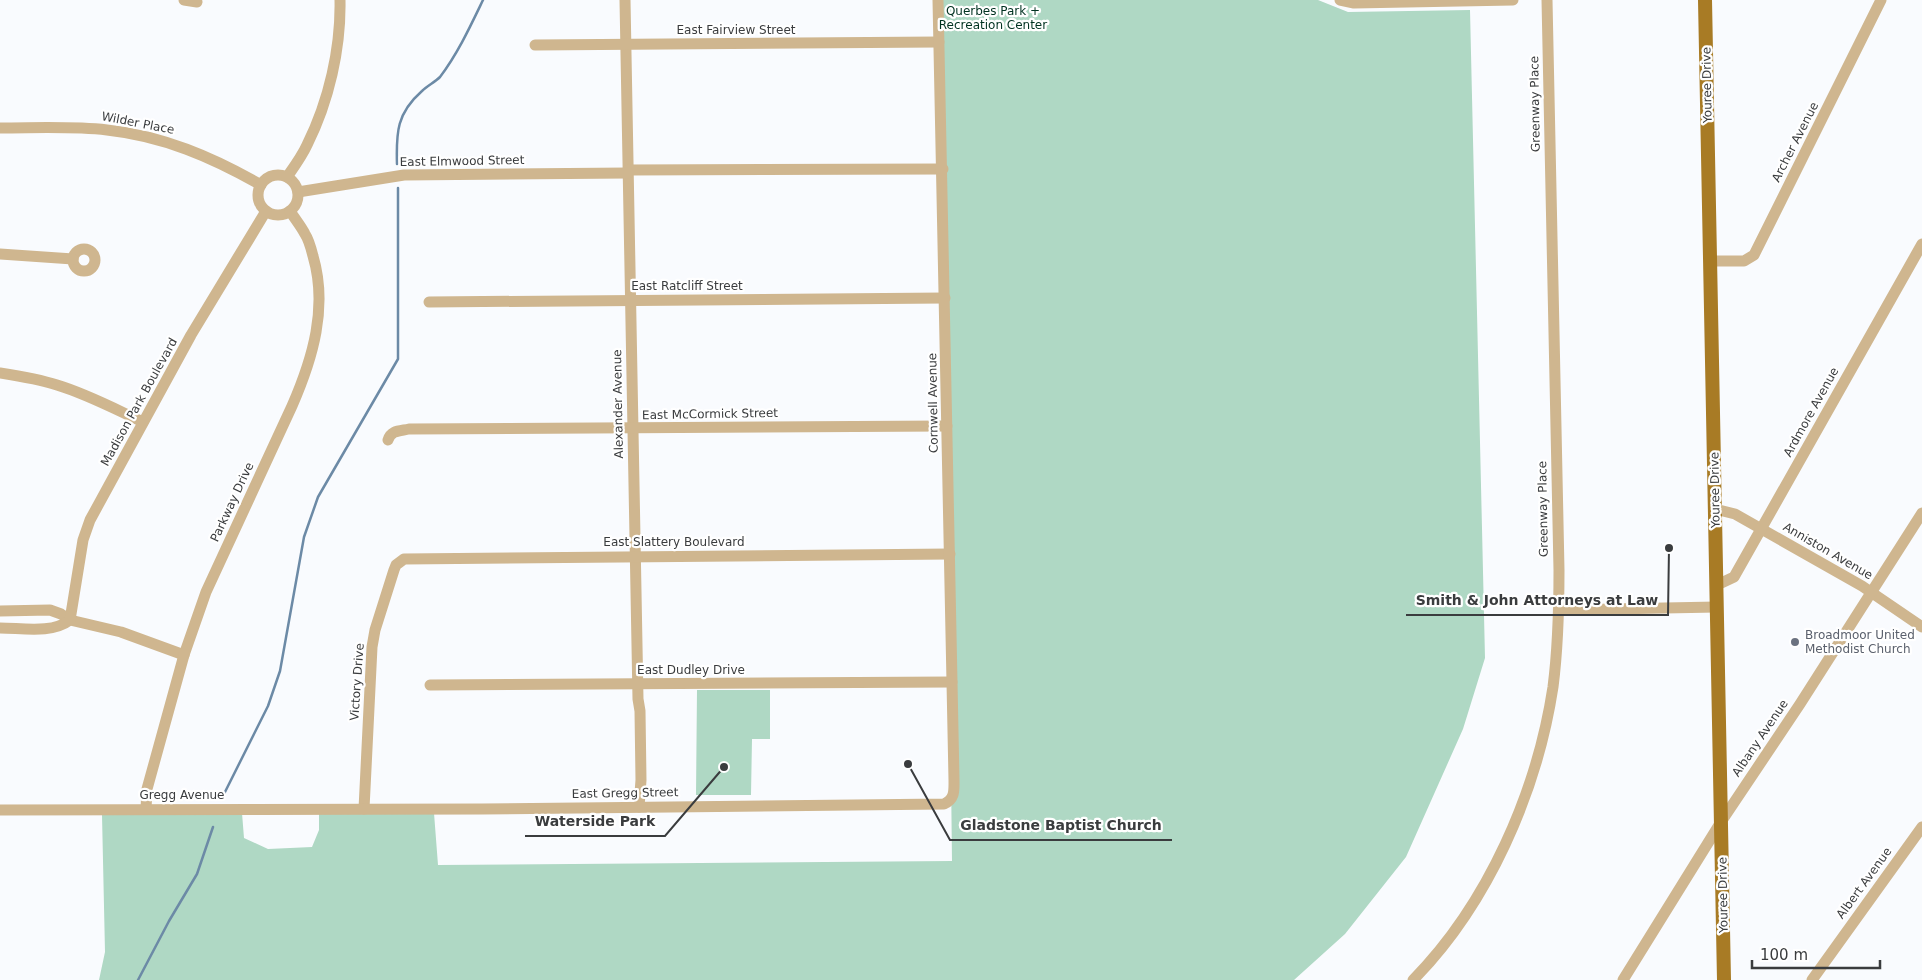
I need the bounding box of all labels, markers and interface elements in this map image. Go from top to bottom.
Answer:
park label: Querbes Park + Recreation Center [939,4,1047,32]
street label: East Fairview Street [676,23,796,37]
street label: Youree Drive [1699,47,1715,124]
street label: Greenway Place [1527,56,1543,152]
street label: Archer Avenue [1769,100,1821,184]
street label: Wilder Place [100,109,176,137]
street label: East Elmwood Street [400,153,525,169]
street label: East Ratcliff Street [631,279,743,293]
street label: Madison Park Boulevard [98,336,180,468]
street label: Alexander Avenue [610,349,626,459]
street label: Cornwell Avenue [925,353,941,453]
street label: Ardmore Avenue [1781,365,1841,459]
street label: East McCormick Street [642,406,778,422]
street label: Youree Drive [1707,452,1723,529]
street label: Parkway Drive [207,460,257,544]
street label: Greenway Place [1535,461,1551,557]
street label: Anniston Avenue [1781,520,1875,582]
street label: East Slattery Boulevard [603,535,745,549]
callout: Smith & John Attorneys at Law [1406,586,1668,615]
text: Smith & John Attorneys at Law [1416,592,1658,608]
place label: Broadmoor United Methodist Church [1805,628,1915,656]
marker: Broadmoor United Methodist Church [1789,636,1801,648]
street label: Victory Drive [347,643,367,721]
street label: East Dudley Drive [637,663,745,677]
street label: Albany Avenue [1729,697,1791,779]
street label: East Gregg Street [572,785,679,801]
street label: Gregg Avenue [140,788,224,802]
callout: Waterside Park [525,807,665,836]
callout: Gladstone Baptist Church [950,811,1172,840]
text: Waterside Park [535,813,656,829]
text: Gladstone Baptist Church [960,817,1162,833]
street label: Albert Avenue [1833,845,1895,921]
street label: Youree Drive [1715,857,1731,934]
scale bar [1752,938,1880,970]
text: 100 m [1760,946,1808,964]

